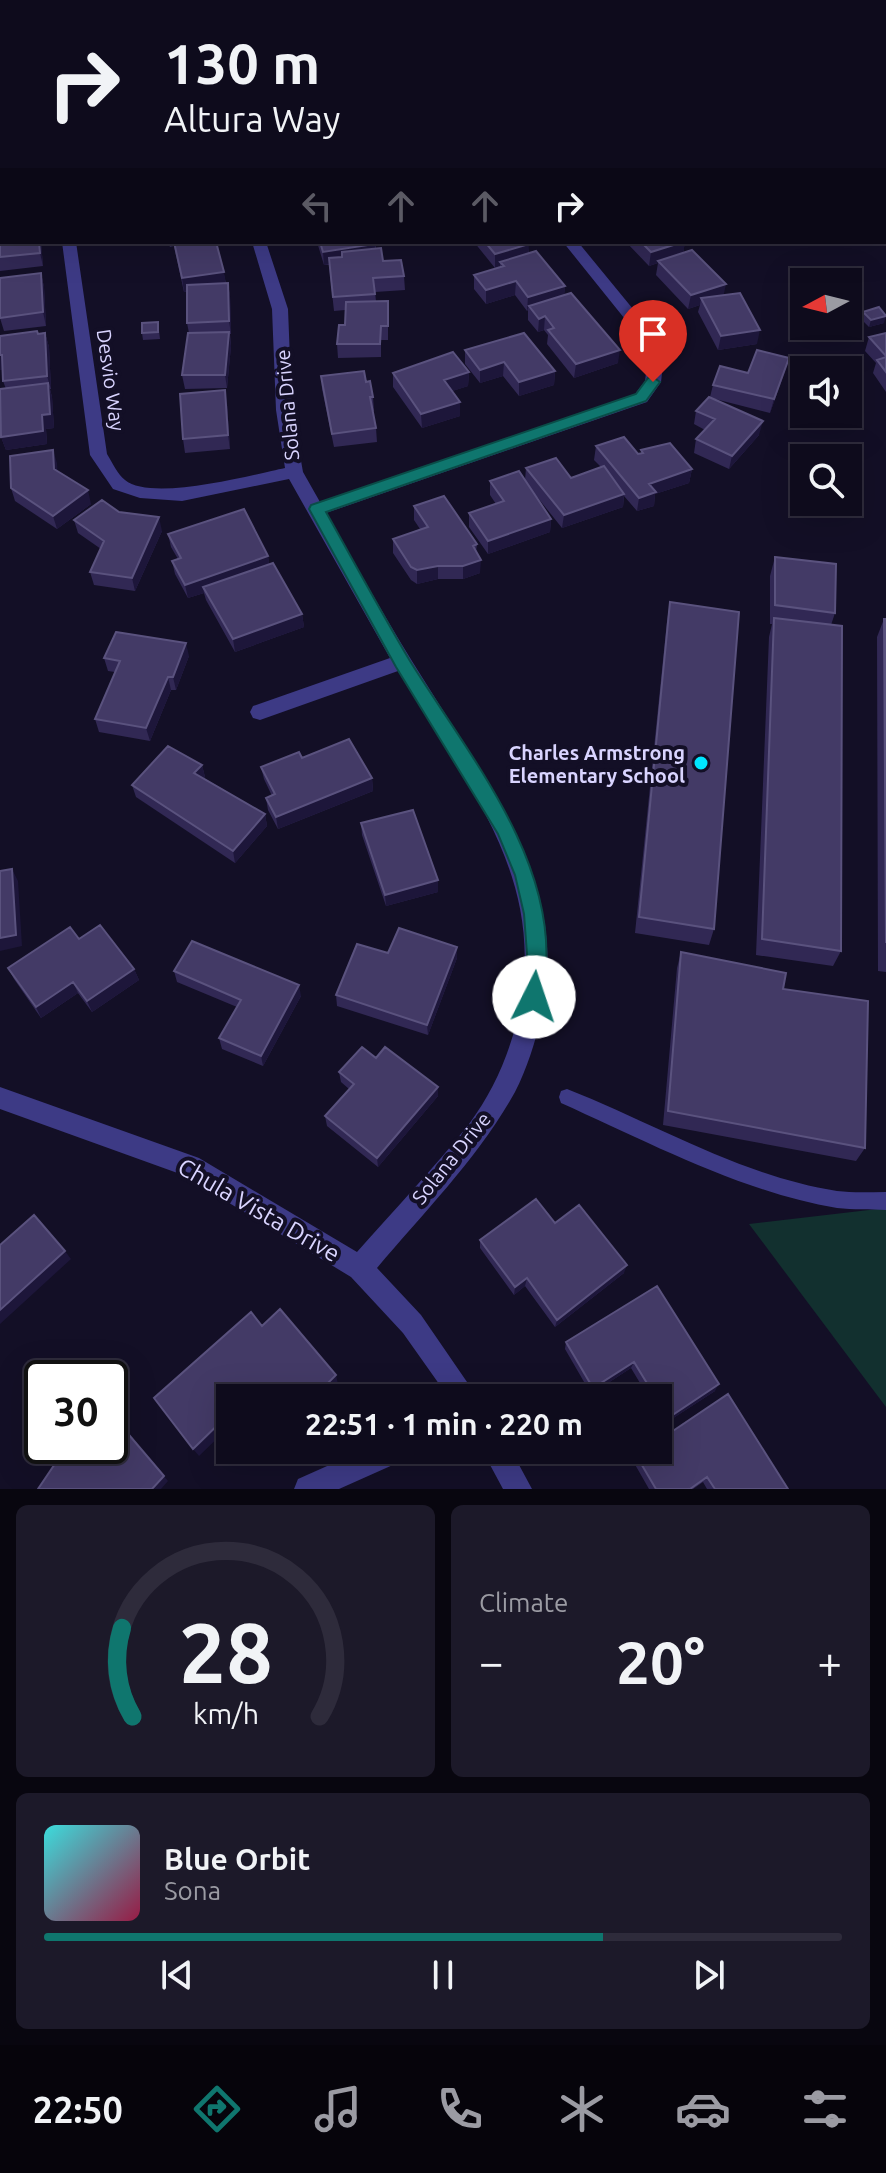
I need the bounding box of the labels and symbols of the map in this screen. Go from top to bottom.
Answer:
north arrow [790,268,862,340]
pin [619,300,687,382]
street label: Desvio Way [92,328,130,433]
street label: Solana Drive [271,349,303,461]
place label: Charles Armstrong Elementary School [509,741,685,787]
marker: Charles Armstrong Elementary School [692,754,710,772]
position arrow [492,955,576,1039]
street label: Solana Drive [407,1108,495,1208]
street label: Chula Vista Drive [173,1153,345,1267]
speed limit sign: 30 [24,1360,128,1464]

